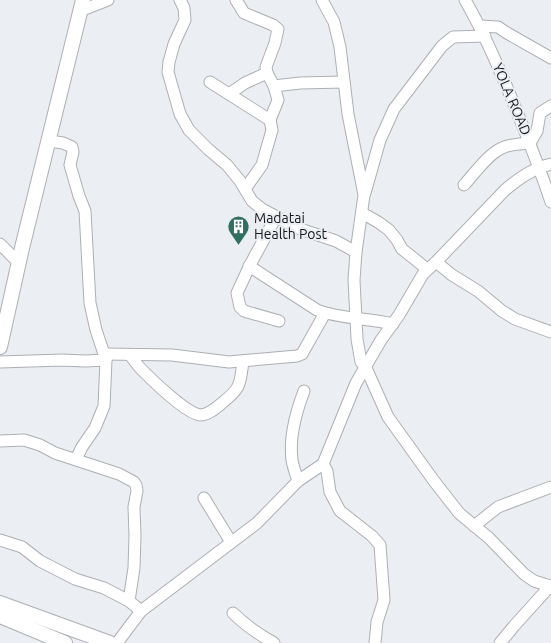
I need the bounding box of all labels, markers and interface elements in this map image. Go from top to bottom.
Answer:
street label: YOLA ROAD [490,61,534,138]
place label: Madatai Health Post [254,210,328,242]
building icon: Madatai Health Post [226,213,252,246]

